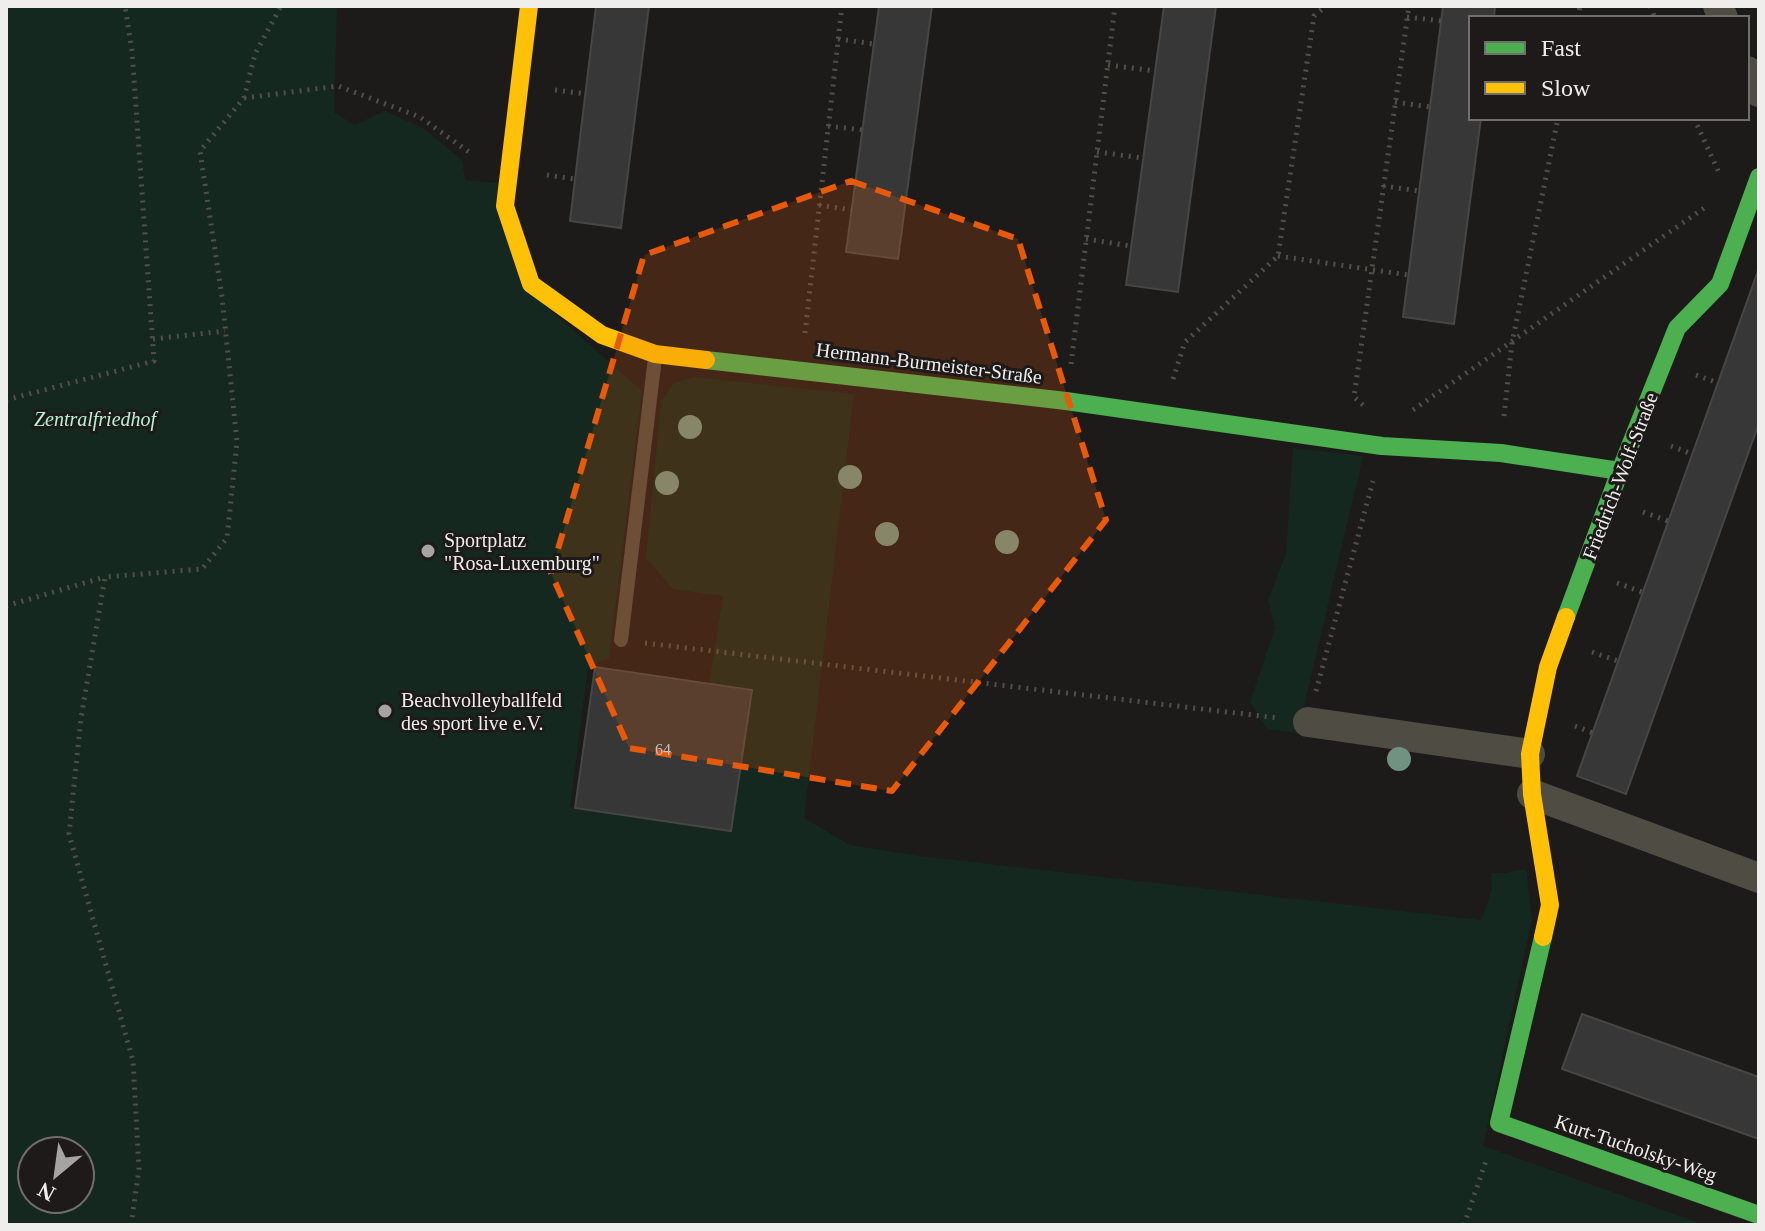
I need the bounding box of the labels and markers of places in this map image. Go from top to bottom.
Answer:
place label: Sportplatz "Rosa-Luxemburg" [444,529,600,575]
marker: Sportplatz "Rosa-Luxemburg" [419,542,437,560]
place label: Beachvolleyballfeld des sport live e.V. [401,689,562,735]
marker: Beachvolleyballfeld des sport live e.V. [376,702,394,720]

